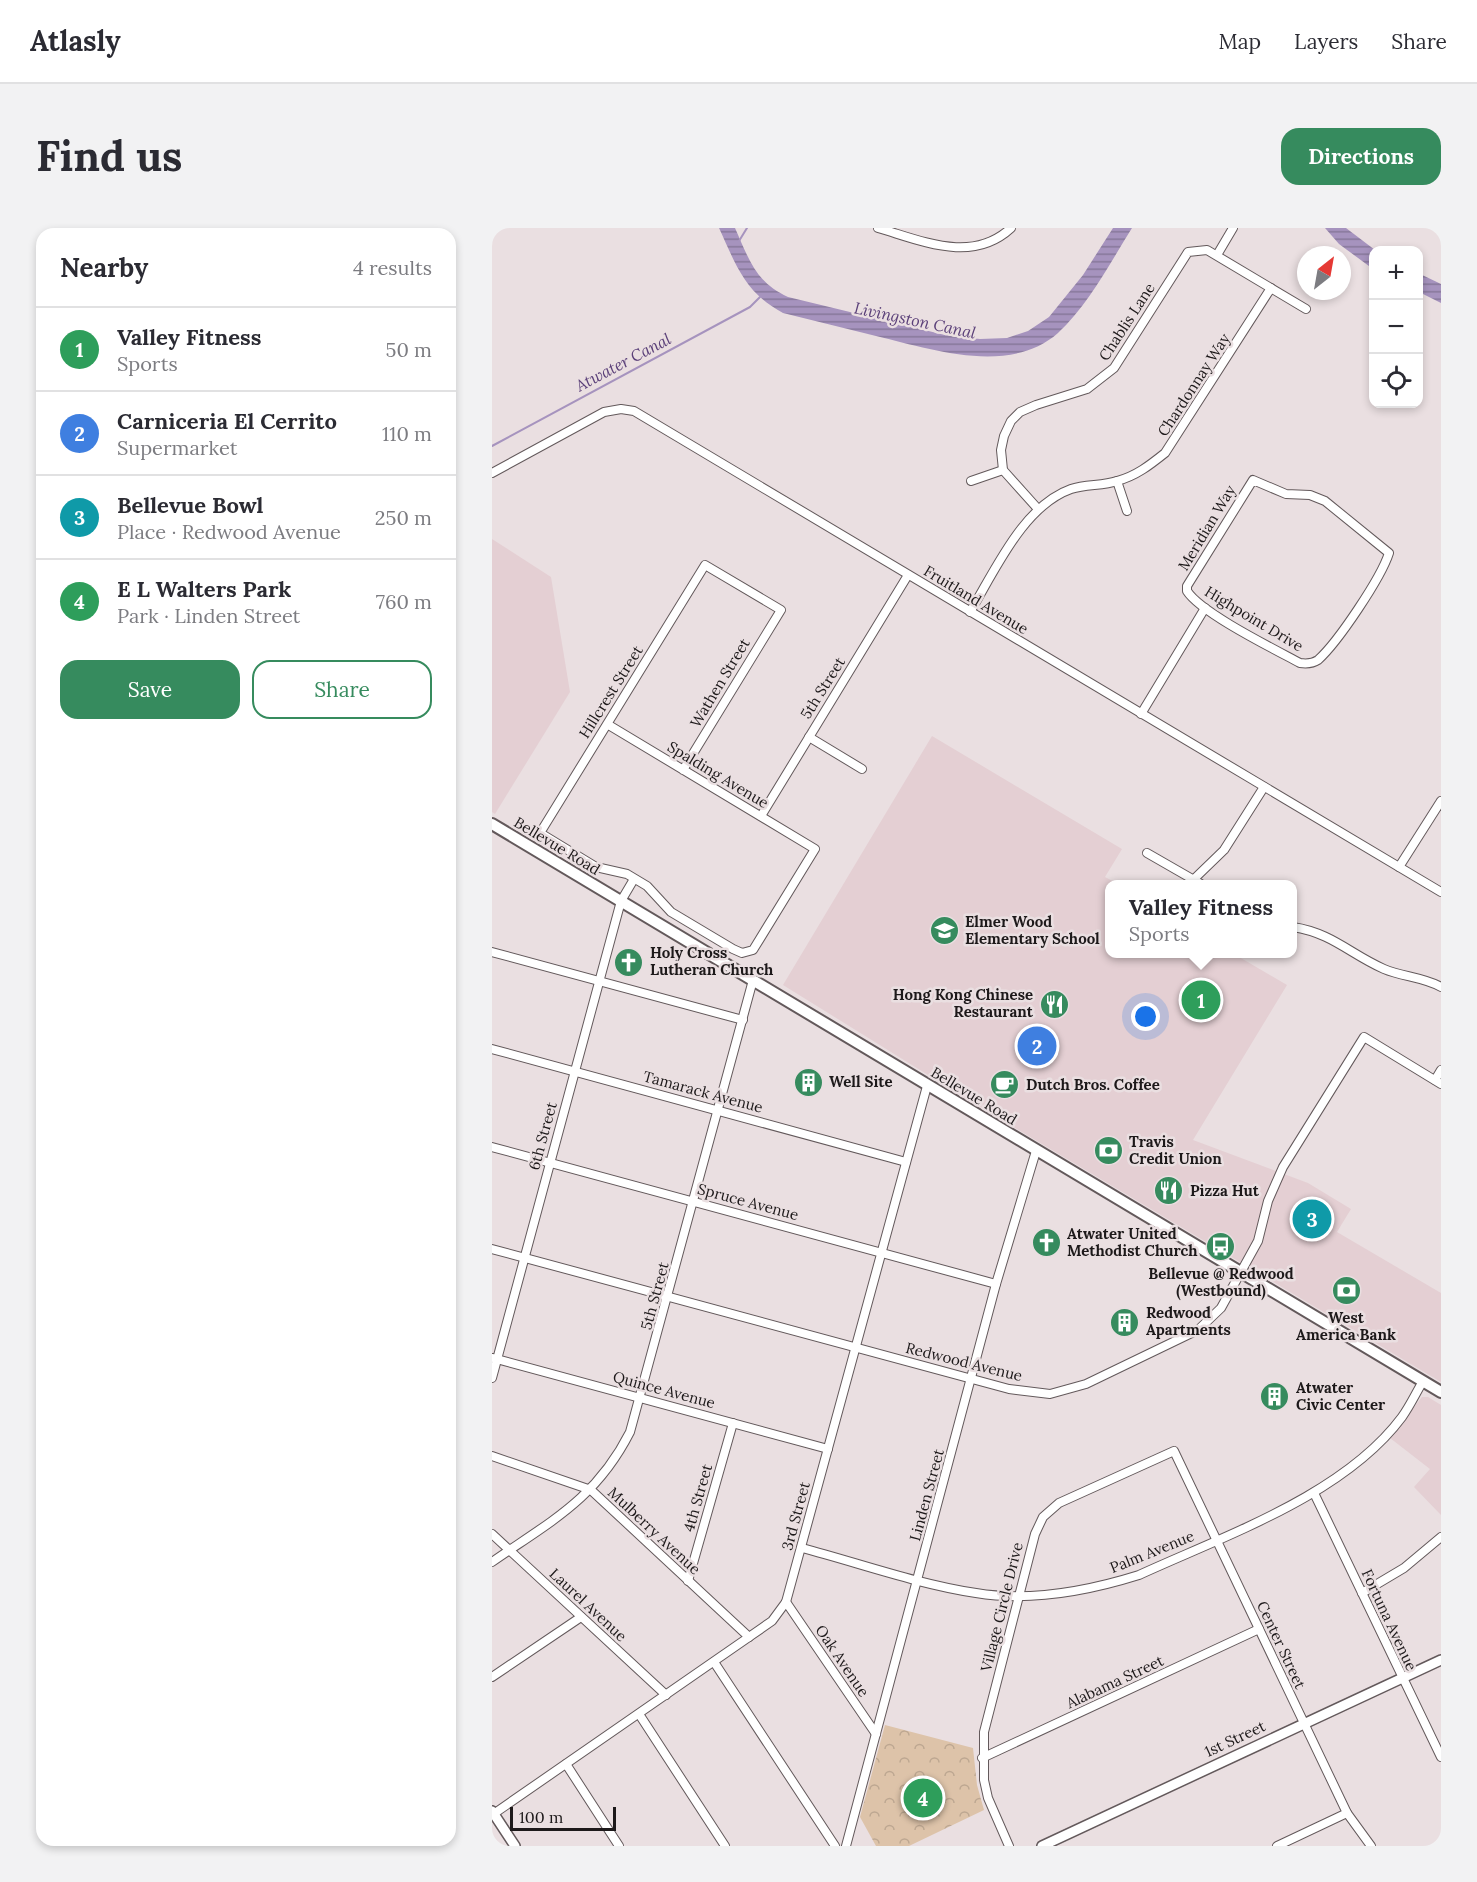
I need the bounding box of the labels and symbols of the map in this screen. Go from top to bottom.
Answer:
north arrow [1297,246,1351,300]
street label: Chablis Lane [1094,279,1159,364]
water label: Livingston Canal [852,297,978,343]
water label: Atwater Canal [571,328,674,396]
street label: Chardonnay Way [1153,330,1234,440]
street label: Meridian Way [1174,482,1240,574]
street label: Fruitland Avenue [921,561,1032,638]
street label: Highpoint Drive [1202,582,1307,655]
street label: Wathen Street [686,635,754,731]
street label: Hillcrest Street [575,642,647,742]
street label: 5th Street [796,653,849,722]
street label: Spalding Avenue [664,737,772,812]
street label: Bellevue Road [511,812,604,879]
place label: Elmer Wood Elementary School [965,912,1100,948]
school or university icon: Elmer Wood Elementary School [928,915,960,947]
place label: Holy Cross Lutheran Church [650,943,774,979]
church icon: Holy Cross Lutheran Church [613,946,645,978]
pin: 1 [1182,978,1220,1022]
place label: Hong Kong Chinese Restaurant [893,985,1034,1021]
restaurant icon: Hong Kong Chinese Restaurant [1038,988,1070,1020]
your location [1131,1002,1160,1031]
pin: 2 [1018,1024,1056,1068]
street label: Bellevue Road [928,1062,1021,1129]
street label: Tamarack Avenue [641,1066,765,1117]
building icon: Well Site [792,1066,824,1098]
cafe icon: Dutch Bros. Coffee [989,1069,1021,1101]
place label: Well Site [829,1072,893,1091]
place label: Dutch Bros. Coffee [1026,1075,1160,1094]
street label: 6th Street [524,1099,561,1172]
place label: Travis Credit Union [1129,1132,1222,1168]
bank icon: Travis Credit Union [1092,1135,1124,1167]
restaurant icon: Pizza Hut [1153,1175,1185,1207]
street label: Spruce Avenue [696,1179,801,1224]
place label: Pizza Hut [1190,1181,1260,1200]
pin: 3 [1292,1196,1332,1242]
place label: Atwater United Methodist Church [1067,1224,1198,1260]
church icon: Atwater United Methodist Church [1030,1227,1062,1259]
bus stop icon: Bellevue @ Redwood (Westbound) [1205,1231,1237,1263]
street label: 5th Street [636,1260,673,1332]
place label: Bellevue @ Redwood (Westbound) [1148,1264,1294,1301]
bank icon: West America Bank [1330,1275,1362,1307]
place label: Redwood Apartments [1146,1303,1231,1339]
building icon: Redwood Apartments [1109,1306,1141,1338]
place label: West America Bank [1296,1308,1396,1344]
street label: Redwood Avenue [904,1338,1024,1385]
street label: Quince Avenue [611,1367,717,1412]
place label: Atwater Civic Center [1296,1378,1386,1414]
building icon: Atwater Civic Center [1259,1381,1291,1413]
street label: Linden Street [905,1447,948,1543]
street label: 4th Street [679,1462,716,1534]
street label: 3rd Street [777,1479,814,1552]
street label: Mulberry Avenue [604,1483,705,1578]
street label: Palm Avenue [1107,1526,1197,1577]
street label: Village Circle Drive [976,1540,1027,1675]
street label: Laurel Avenue [546,1564,631,1645]
street label: Fortuna Avenue [1358,1566,1421,1674]
street label: Center Street [1253,1598,1310,1692]
street label: Oak Avenue [811,1621,873,1700]
street label: Alabama Street [1062,1651,1167,1713]
street label: 1st Street [1201,1716,1268,1761]
pin: 4 [904,1776,942,1820]
scale bar [510,1804,616,1832]

